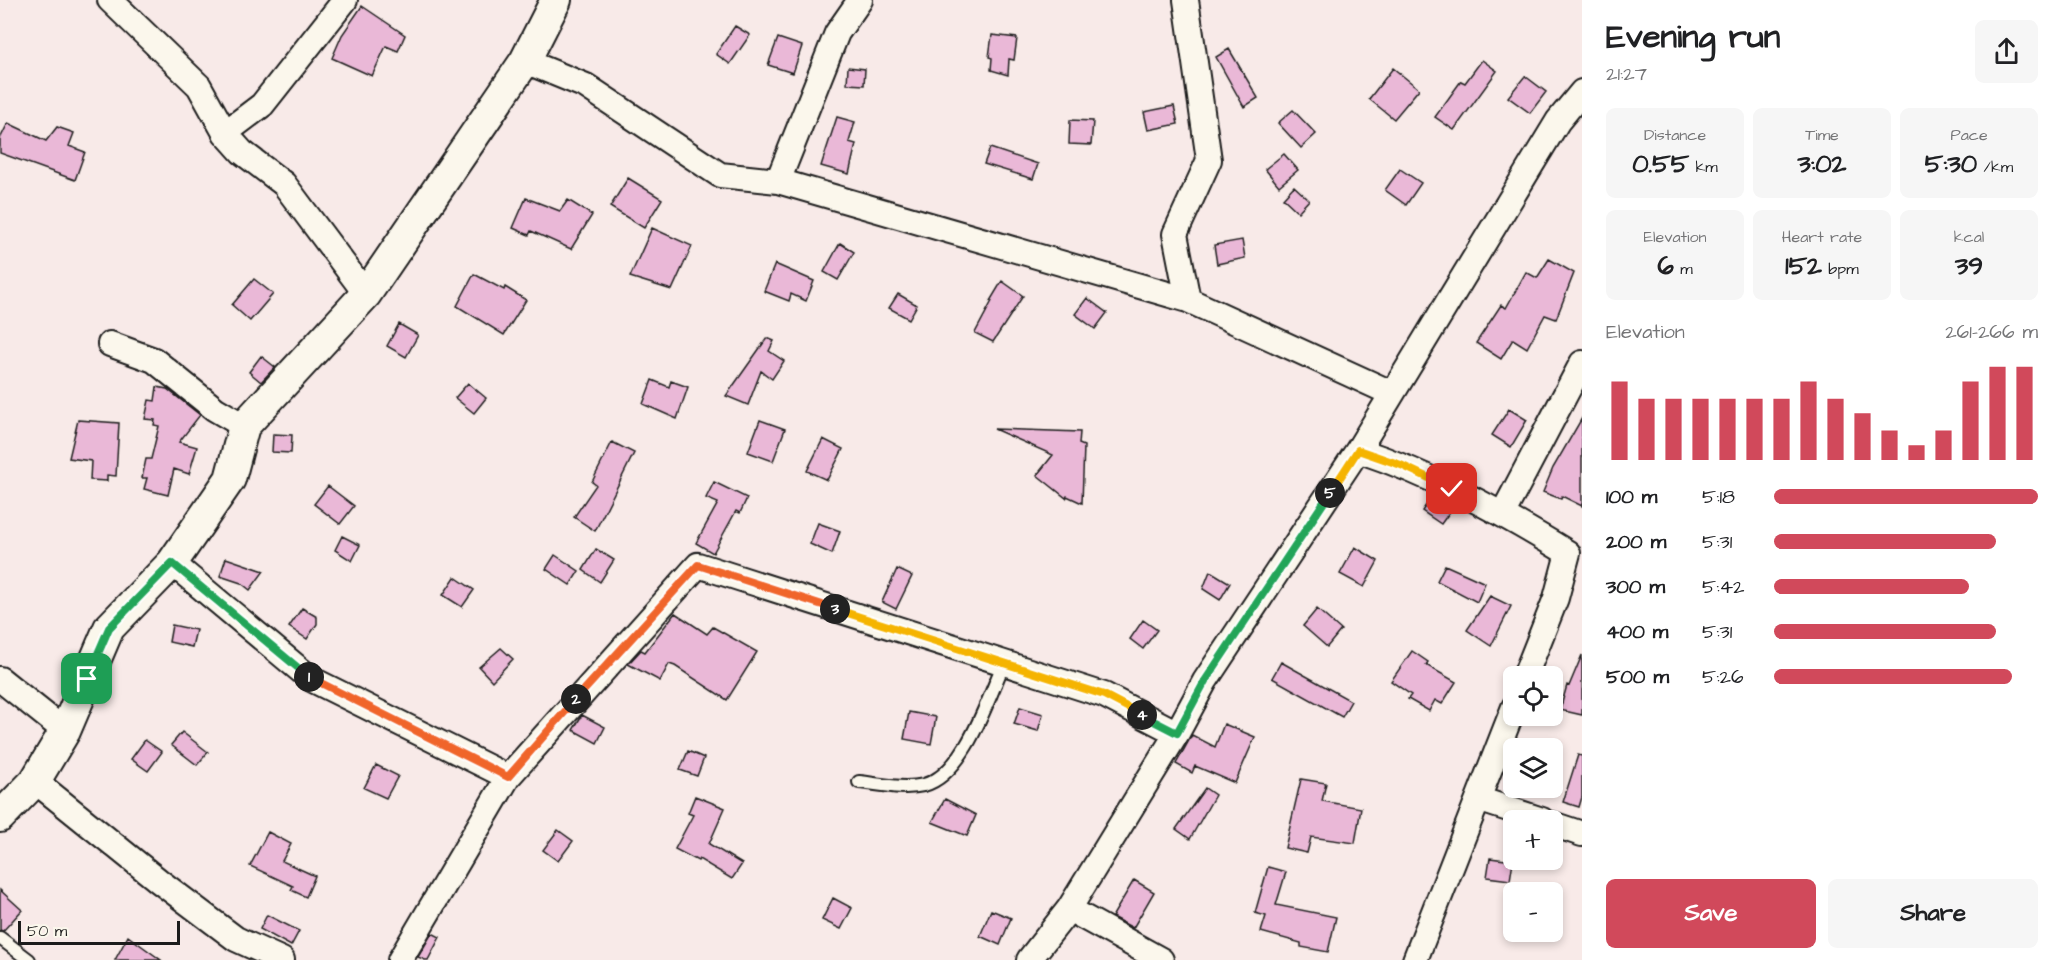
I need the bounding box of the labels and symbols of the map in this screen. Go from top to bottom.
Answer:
pin [1426,463,1477,514]
pin: 5 [1315,478,1345,508]
pin: 3 [820,594,850,624]
pin [61,653,112,704]
pin: 1 [294,662,324,692]
pin: 2 [561,684,591,714]
pin: 4 [1127,700,1157,730]
scale bar [18,918,180,946]

